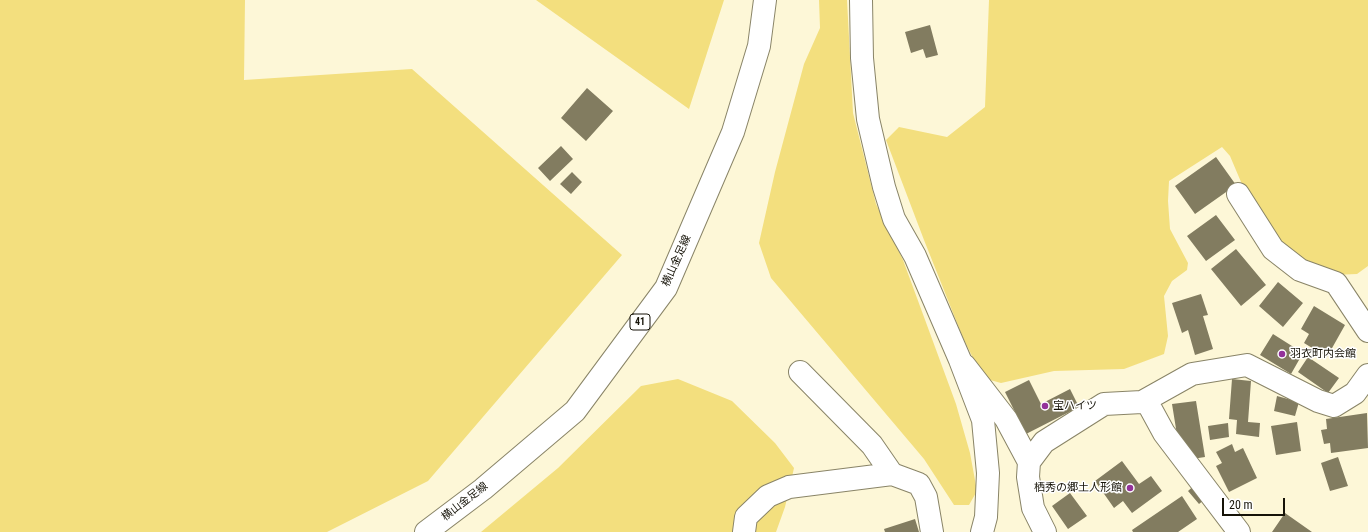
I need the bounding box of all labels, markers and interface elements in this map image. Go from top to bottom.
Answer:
street label: 横山金足線 [660,233,694,289]
road number: 41 [630,314,650,330]
place label: 羽衣町内会館 [1290,347,1356,361]
marker: 羽衣町内会館 [1277,349,1287,359]
place label: 宝ハイツ [1053,399,1097,413]
marker: 宝ハイツ [1040,401,1050,411]
street label: 横山金足線 [439,480,491,524]
place label: 栖秀の郷土人形館 [1034,481,1122,495]
marker: 栖秀の郷土人形館 [1125,483,1135,493]
scale bar [1224,490,1287,516]
text: 20 m [1229,498,1253,512]

